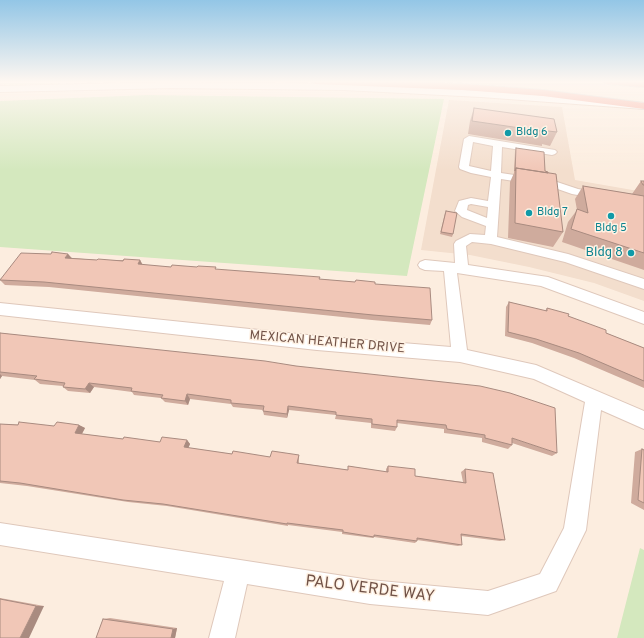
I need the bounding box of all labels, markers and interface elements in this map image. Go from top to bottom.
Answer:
place label: Bldg 6 [516,126,548,140]
marker: Bldg 6 [503,128,513,138]
place label: Bldg 7 [537,206,568,220]
marker: Bldg 7 [524,208,534,218]
marker: Bldg 5 [606,211,616,221]
place label: Bldg 5 [595,222,627,236]
place label: Bldg 8 [585,245,623,261]
marker: Bldg 8 [626,248,636,258]
street label: MEXICAN HEATHER DRIVE [249,328,405,358]
street label: PALO VERDE WAY [304,573,436,607]

